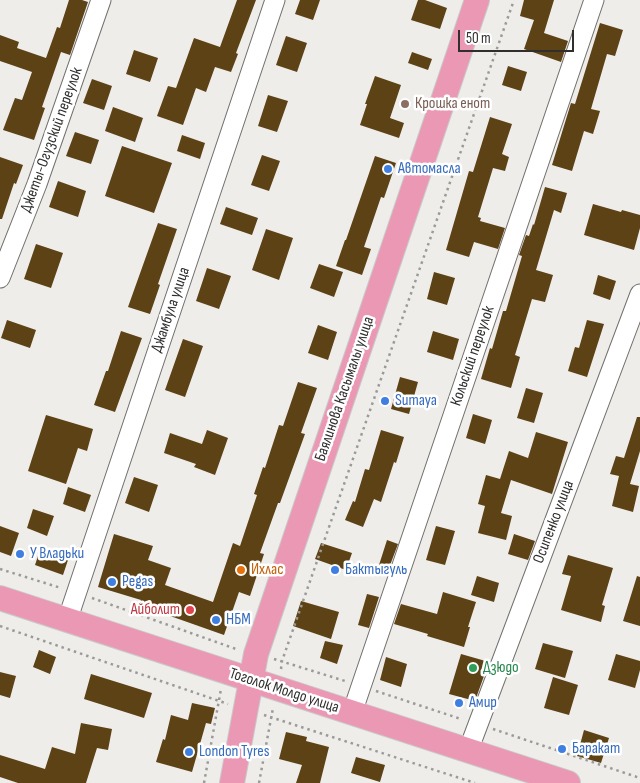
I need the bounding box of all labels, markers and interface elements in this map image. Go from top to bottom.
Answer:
scale bar [460,20,576,52]
text: 50 m [466,29,491,48]
street label: Джеты-Огузский переулок [17,65,87,215]
place label: Крошка енот [415,94,490,114]
marker: Крошка енот [399,98,411,110]
place label: Автомасла [398,159,461,179]
marker: Автомасла [382,163,394,175]
street label: Джамбула улица [147,265,195,355]
street label: Кольский переулок [447,304,499,408]
street label: Баялинова Касымалы улица [311,314,379,464]
place label: Sumaya [395,391,437,411]
marker: Sumaya [379,395,391,407]
street label: Осипенко улица [529,478,579,566]
place label: У Владьки [30,544,84,564]
marker: У Владьки [14,548,26,560]
place label: Ихлас [251,560,284,580]
place label: Бактыгуль [345,560,407,580]
marker: Ихлас [235,564,247,576]
marker: Бактыгуль [329,564,341,576]
place label: Pegas [122,572,153,592]
marker: Pegas [106,576,118,588]
place label: Айболит [131,600,180,620]
marker: Айболит [184,604,196,616]
place label: НБМ [226,610,251,630]
marker: НБМ [210,614,222,626]
place label: Дзюдо [483,658,519,678]
marker: Дзюдо [467,662,479,674]
street label: Тоголок Молдо улица [227,664,341,718]
place label: Амир [469,693,497,713]
marker: Амир [453,697,465,709]
place label: Баракат [572,739,620,759]
place label: London Tyres [199,742,269,762]
marker: Баракат [556,743,568,755]
marker: London Tyres [183,746,195,758]

